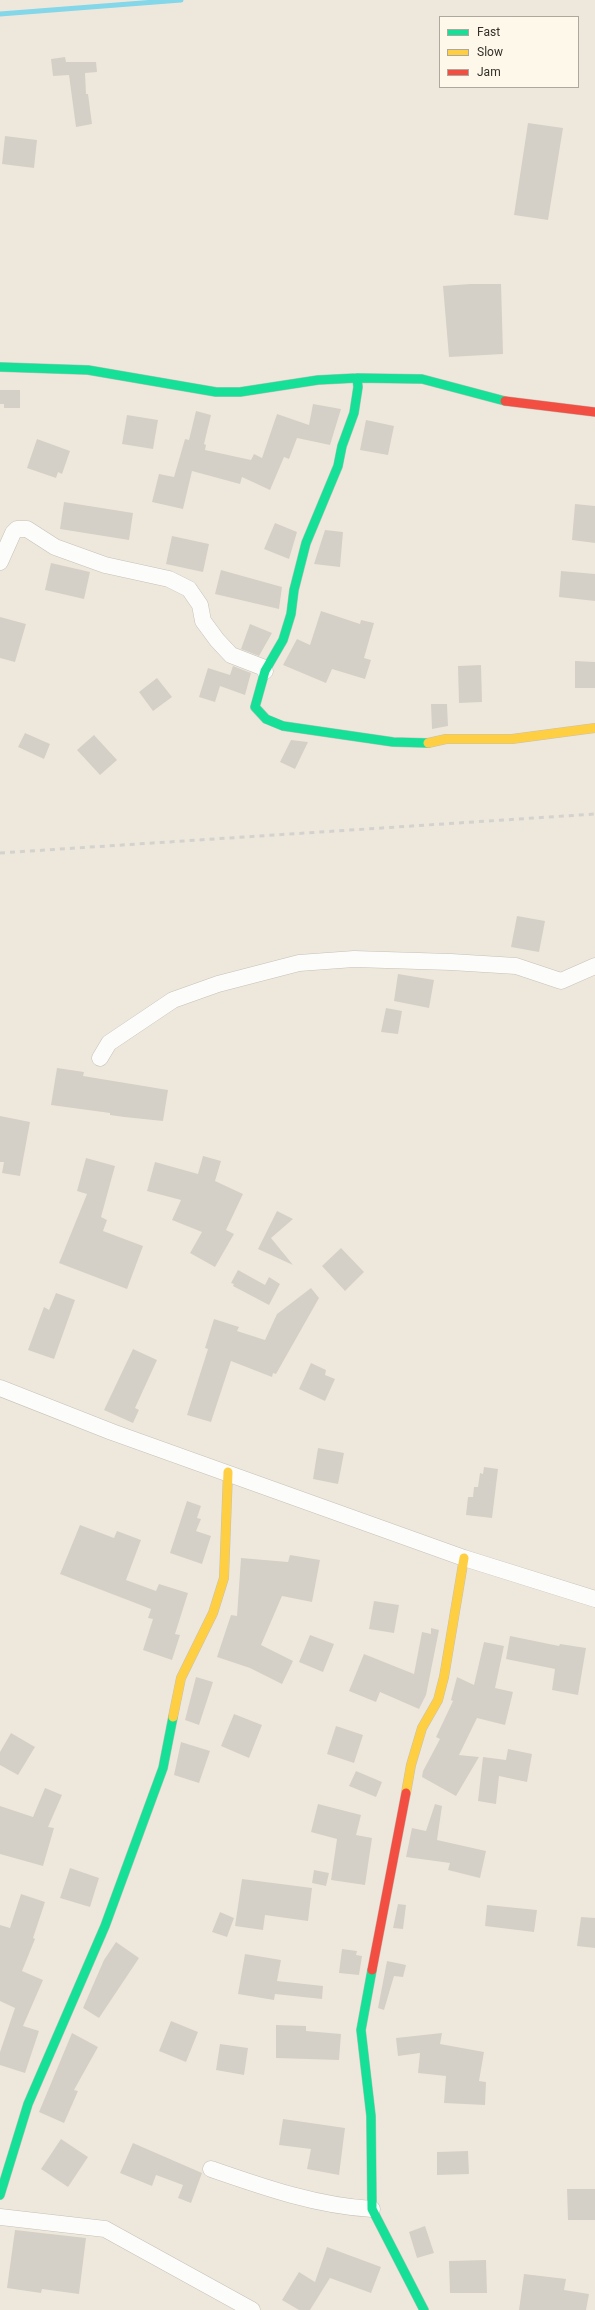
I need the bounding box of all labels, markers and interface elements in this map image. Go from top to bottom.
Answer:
legend [439,16,579,88]
text: Fast [477,25,500,39]
text: Slow [477,45,503,59]
text: Jam [477,65,501,79]

